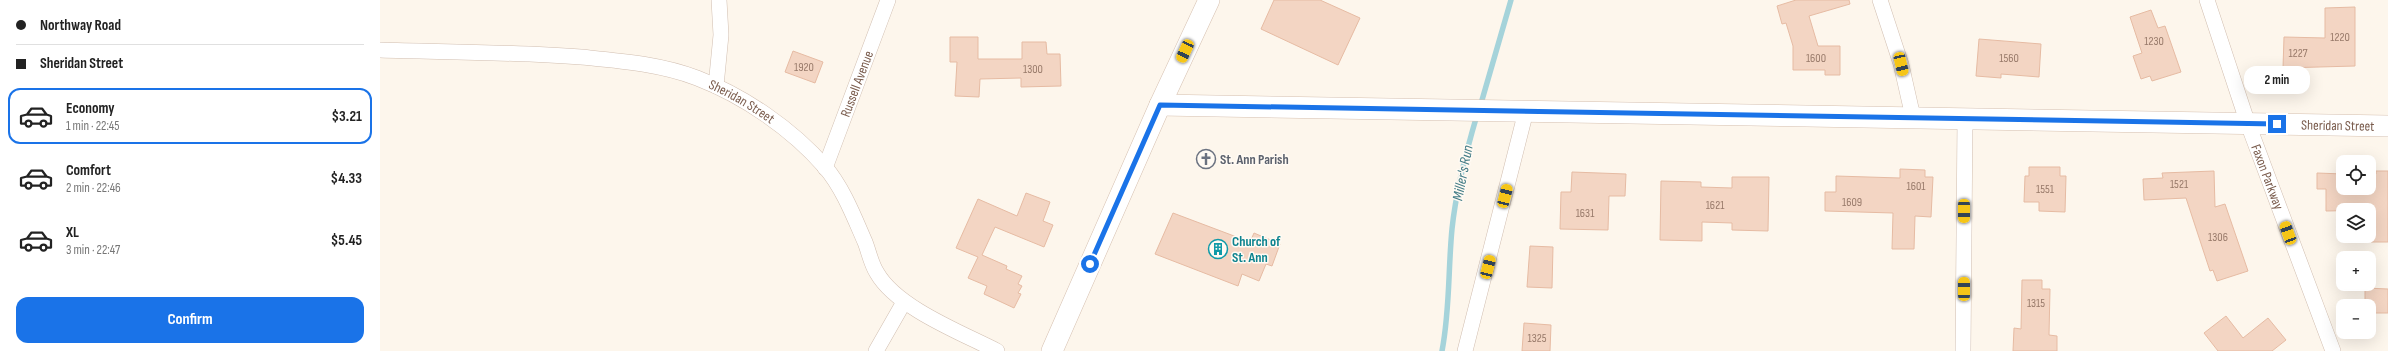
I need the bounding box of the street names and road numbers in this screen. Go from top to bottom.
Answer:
street label: Russell Avenue [836,48,877,119]
street label: Sheridan Street [706,76,778,127]
street label: Sheridan Street [2301,116,2375,134]
street label: Faxon Parkway [2248,142,2288,212]

